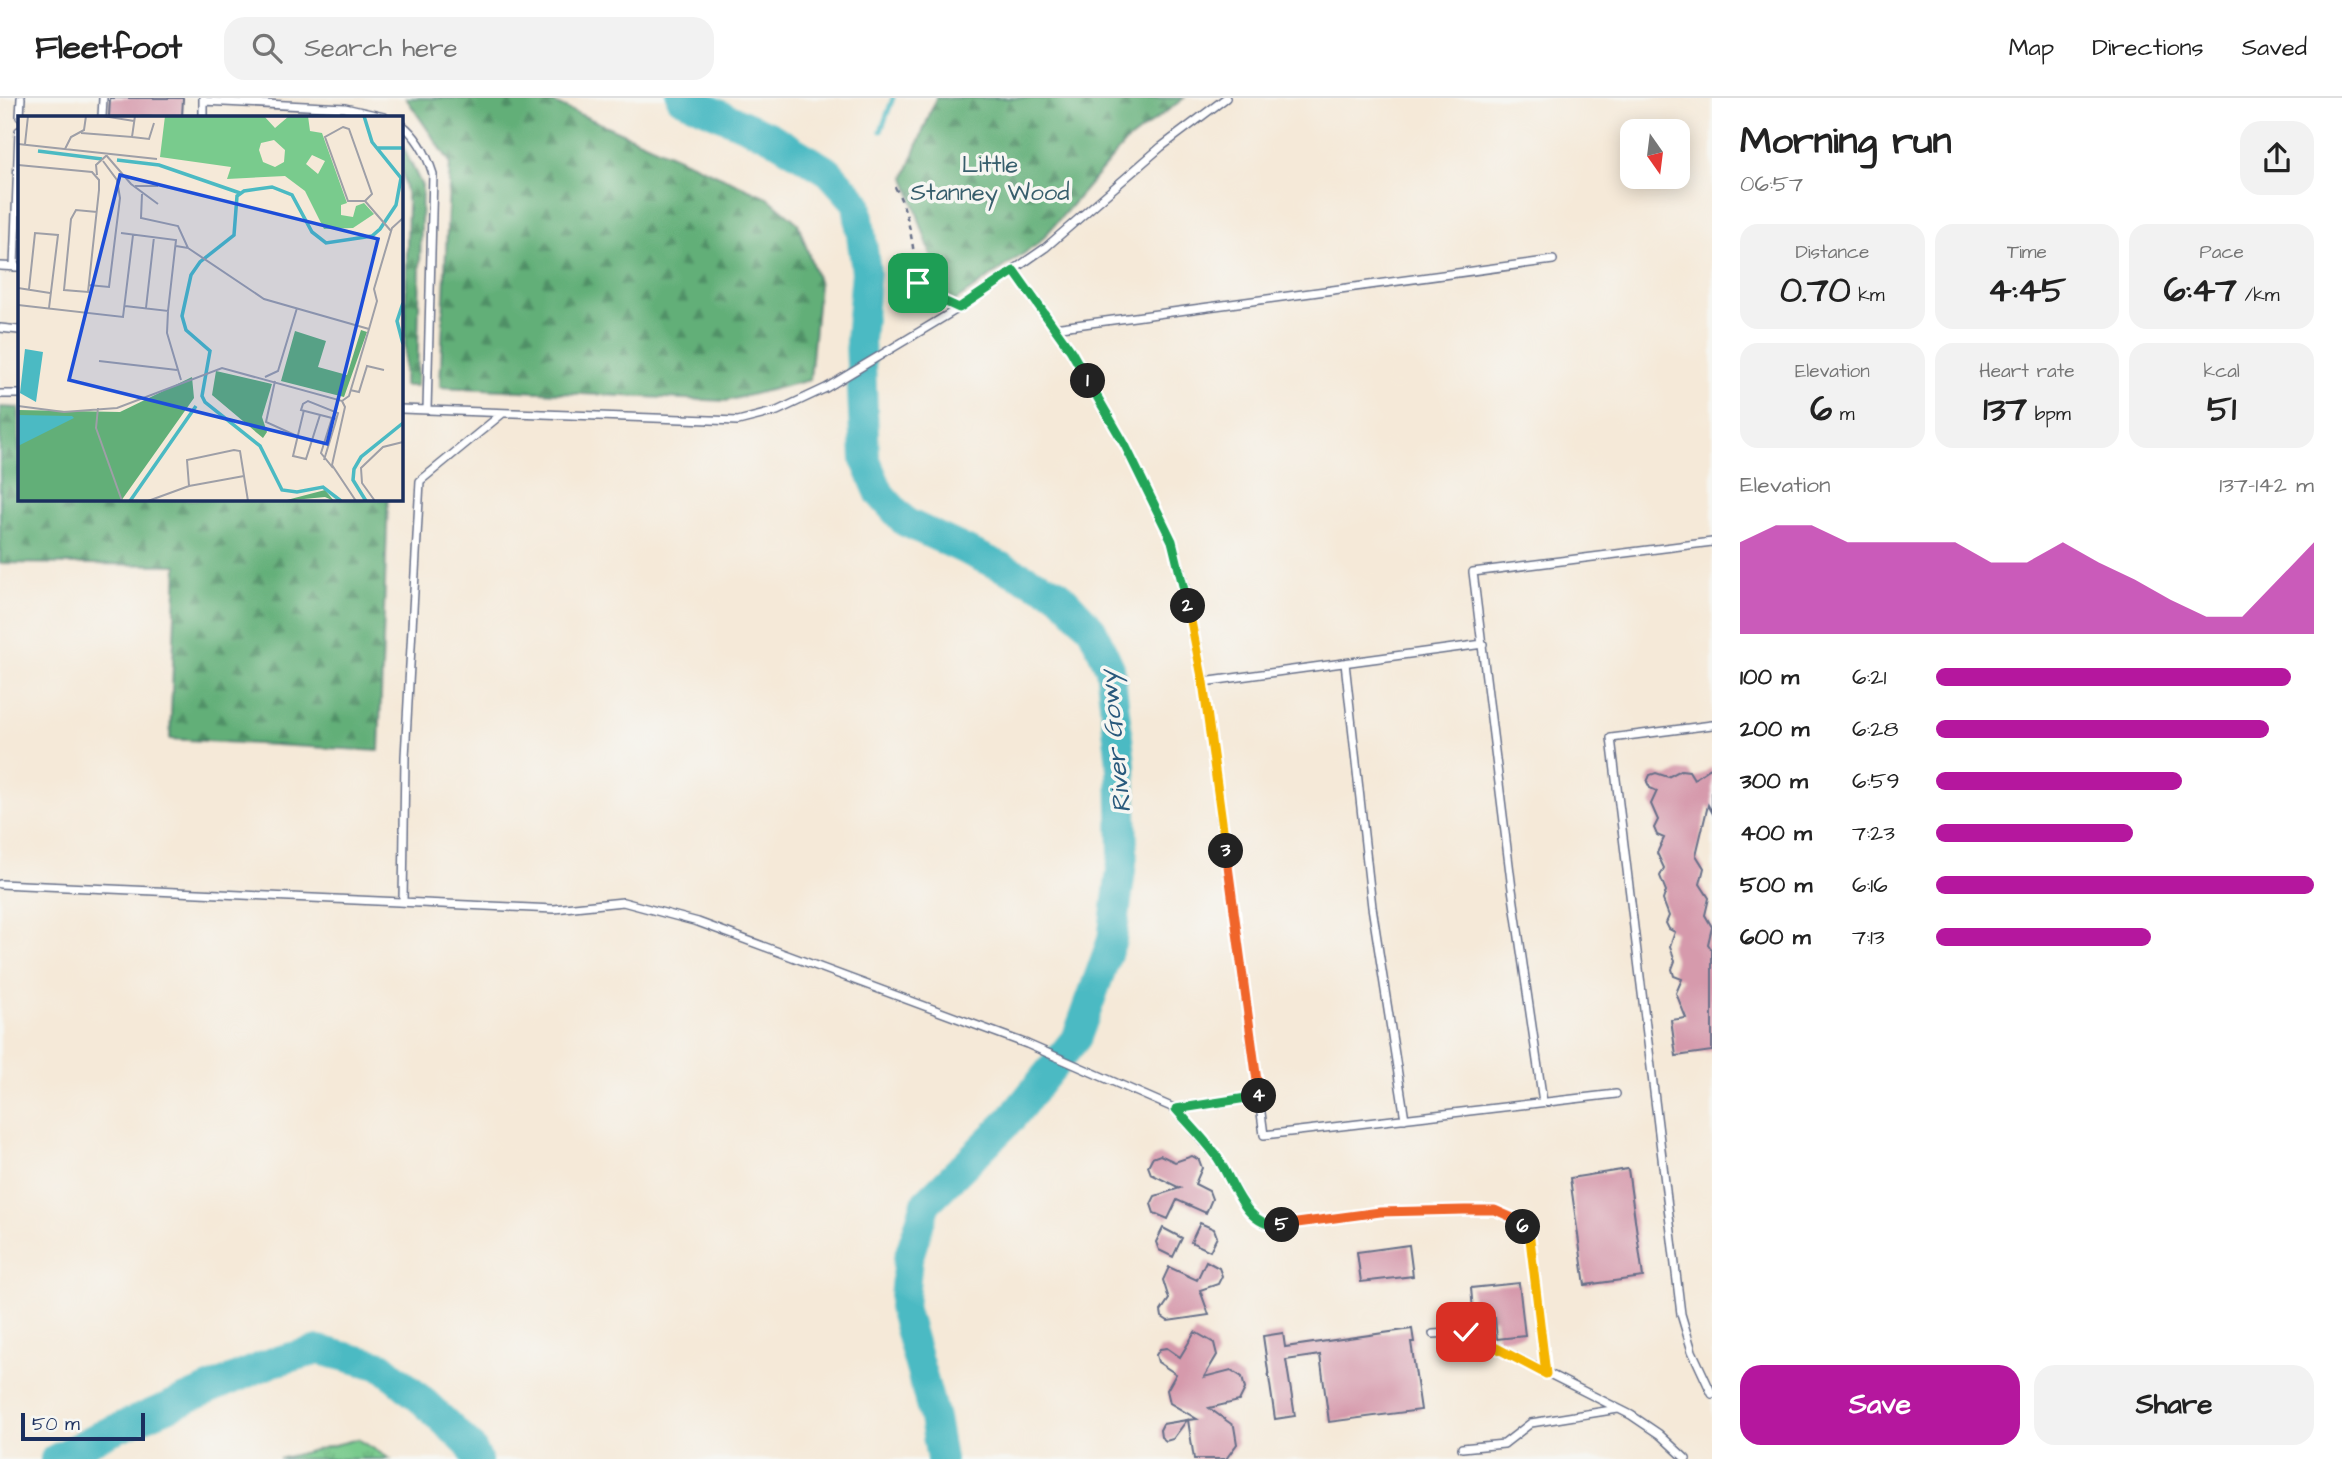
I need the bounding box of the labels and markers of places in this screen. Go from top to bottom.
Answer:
pin [888,253,948,313]
pin: 1 [1070,364,1106,398]
pin: 2 [1170,588,1206,624]
pin: 3 [1208,834,1244,868]
pin: 4 [1242,1079,1276,1114]
pin: 5 [1264,1208,1300,1242]
pin: 6 [1506,1210,1540,1244]
pin [1436,1302,1496,1362]

